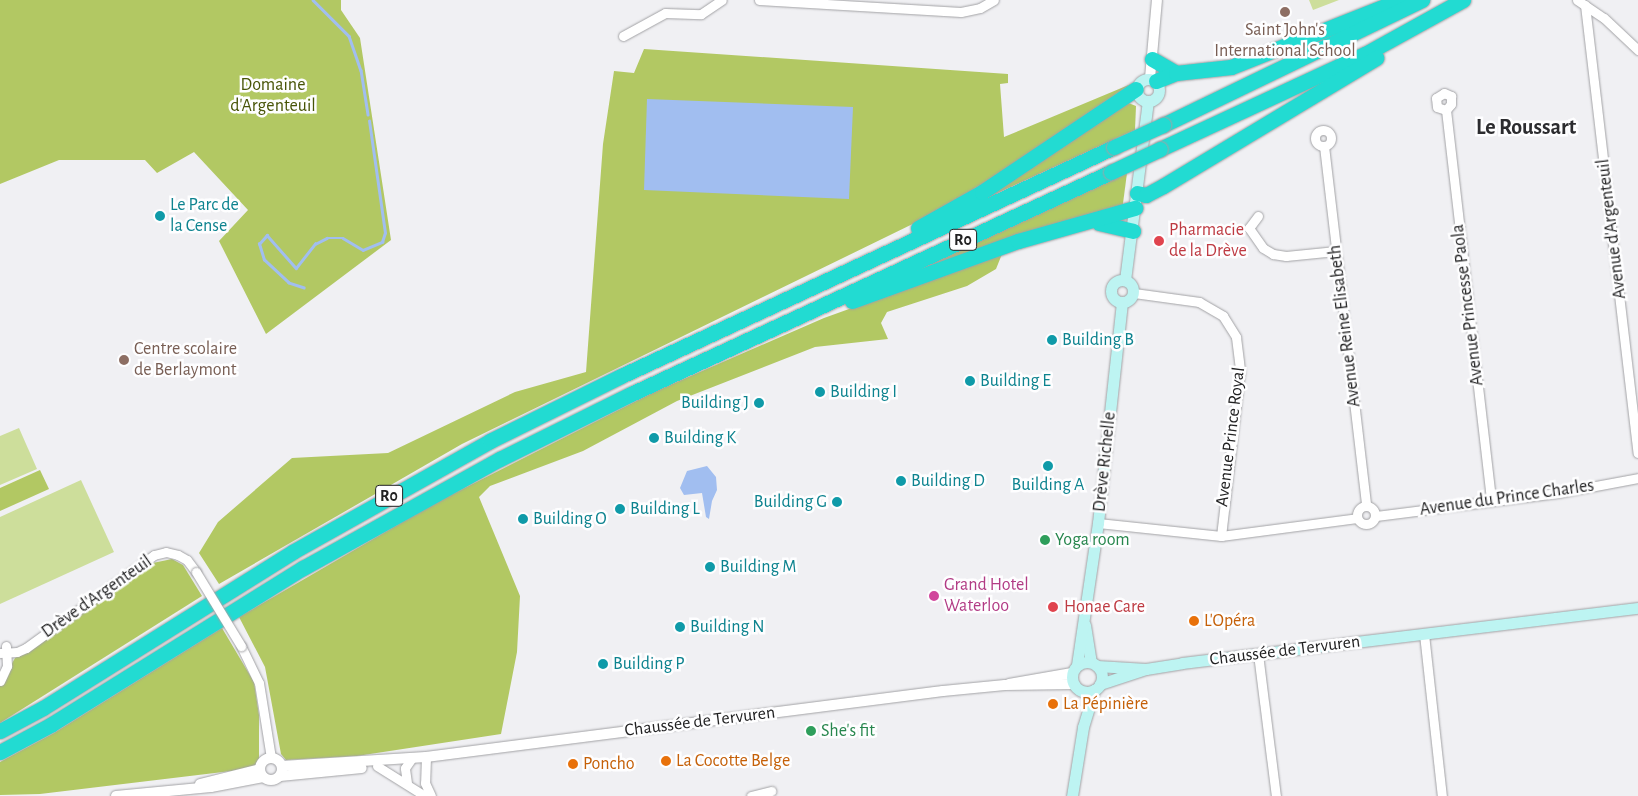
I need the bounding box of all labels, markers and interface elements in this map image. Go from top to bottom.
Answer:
marker: Saint John's International School [1279,6,1291,18]
place label: Saint John's International School [1214,20,1356,62]
park label: Domaine d'Argenteuil [230,75,316,118]
district label: Le Roussart [1476,115,1576,141]
street label: Avenue d'Argenteuil [1593,158,1631,300]
place label: Le Parc de la Cense [170,195,239,238]
marker: Le Parc de la Cense [154,210,166,222]
place label: Pharmacie de la Drève [1169,220,1247,262]
street label: Avenue Princesse Paola [1447,223,1489,387]
road number: R0 [948,226,978,254]
marker: Pharmacie de la Drève [1153,235,1165,247]
street label: Avenue Reine Elisabeth [1324,244,1366,408]
place label: Building B [1062,329,1134,351]
marker: Building B [1046,334,1058,346]
place label: Centre scolaire de Berlaymont [134,339,237,382]
marker: Centre scolaire de Berlaymont [118,354,130,366]
street label: Avenue Prince Royal [1212,366,1250,508]
place label: Building E [980,370,1051,392]
marker: Building E [964,375,976,387]
place label: Building I [830,381,897,403]
marker: Building I [814,386,826,398]
place label: Building J [681,392,749,414]
marker: Building J [753,397,765,409]
street label: Drève Richelle [1089,411,1121,513]
place label: Building K [664,427,736,449]
marker: Building K [648,432,660,444]
marker: Building A [1042,460,1054,472]
place label: Building D [911,470,985,492]
place label: Building A [1012,474,1084,496]
marker: Building D [895,475,907,487]
street label: Avenue du Prince Charles [1418,475,1596,521]
road number: R0 [374,482,404,510]
place label: Building G [754,491,827,513]
marker: Building G [831,496,843,508]
place label: Building L [630,498,700,520]
marker: Building L [614,503,626,515]
place label: Building O [533,508,607,530]
marker: Building O [517,513,529,525]
place label: Yoga room [1055,529,1130,551]
marker: Yoga room [1039,534,1051,546]
street label: Drève d'Argenteuil [38,551,156,643]
place label: Building M [720,556,797,578]
marker: Building M [704,561,716,573]
place label: Grand Hotel Waterloo [944,575,1029,618]
marker: Grand Hotel Waterloo [928,590,940,602]
place label: Honae Care [1064,596,1145,618]
marker: Honae Care [1046,600,1060,614]
place label: L'Opéra [1204,610,1255,632]
marker: L'Opéra [1188,615,1200,627]
place label: Building N [690,616,765,638]
marker: Building N [674,621,686,633]
street label: Chaussée de Tervuren [1208,631,1362,671]
place label: Building P [613,653,685,675]
marker: Building P [597,658,609,670]
place label: La Pépinière [1063,693,1148,715]
marker: La Pépinière [1047,698,1059,710]
street label: Chaussée de Tervuren [623,702,777,742]
place label: She's fit [821,720,875,742]
marker: She's fit [805,725,817,737]
place label: La Cocotte Belge [676,750,790,772]
place label: Poncho [583,753,635,775]
marker: La Cocotte Belge [660,755,672,767]
marker: Poncho [567,758,579,770]

